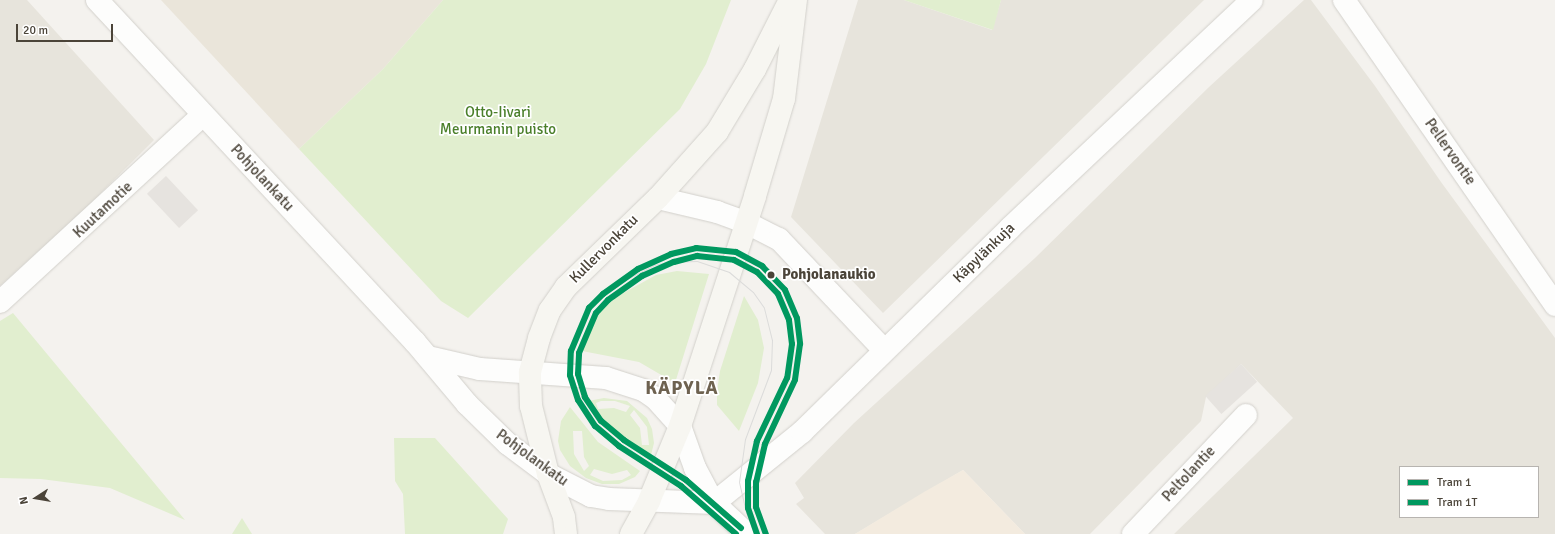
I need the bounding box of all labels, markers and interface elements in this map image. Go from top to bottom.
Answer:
scale bar [18,16,115,42]
text: 20 m [23,23,48,38]
park label: Otto-Iivari Meurmanin puisto [440,103,556,138]
street label: Pellervontie [1421,115,1479,189]
street label: Pohjolankatu [227,141,297,215]
street label: Kuutamotie [70,178,136,242]
street label: Kullervonkatu [566,211,642,287]
street label: Käpylänkuja [949,219,1019,287]
place label: Pohjolanaukio [782,266,876,284]
marker: Pohjolanaukio [764,268,778,282]
district label: KÄPYLÄ [645,378,719,400]
street label: Pohjolankatu [492,426,572,490]
street label: Peltolantie [1159,442,1219,506]
legend [1399,466,1539,518]
text: Tram 1 [1437,475,1471,490]
north arrow [16,478,56,518]
text: Tram 1T [1437,495,1477,510]
text: N [17,496,31,506]

